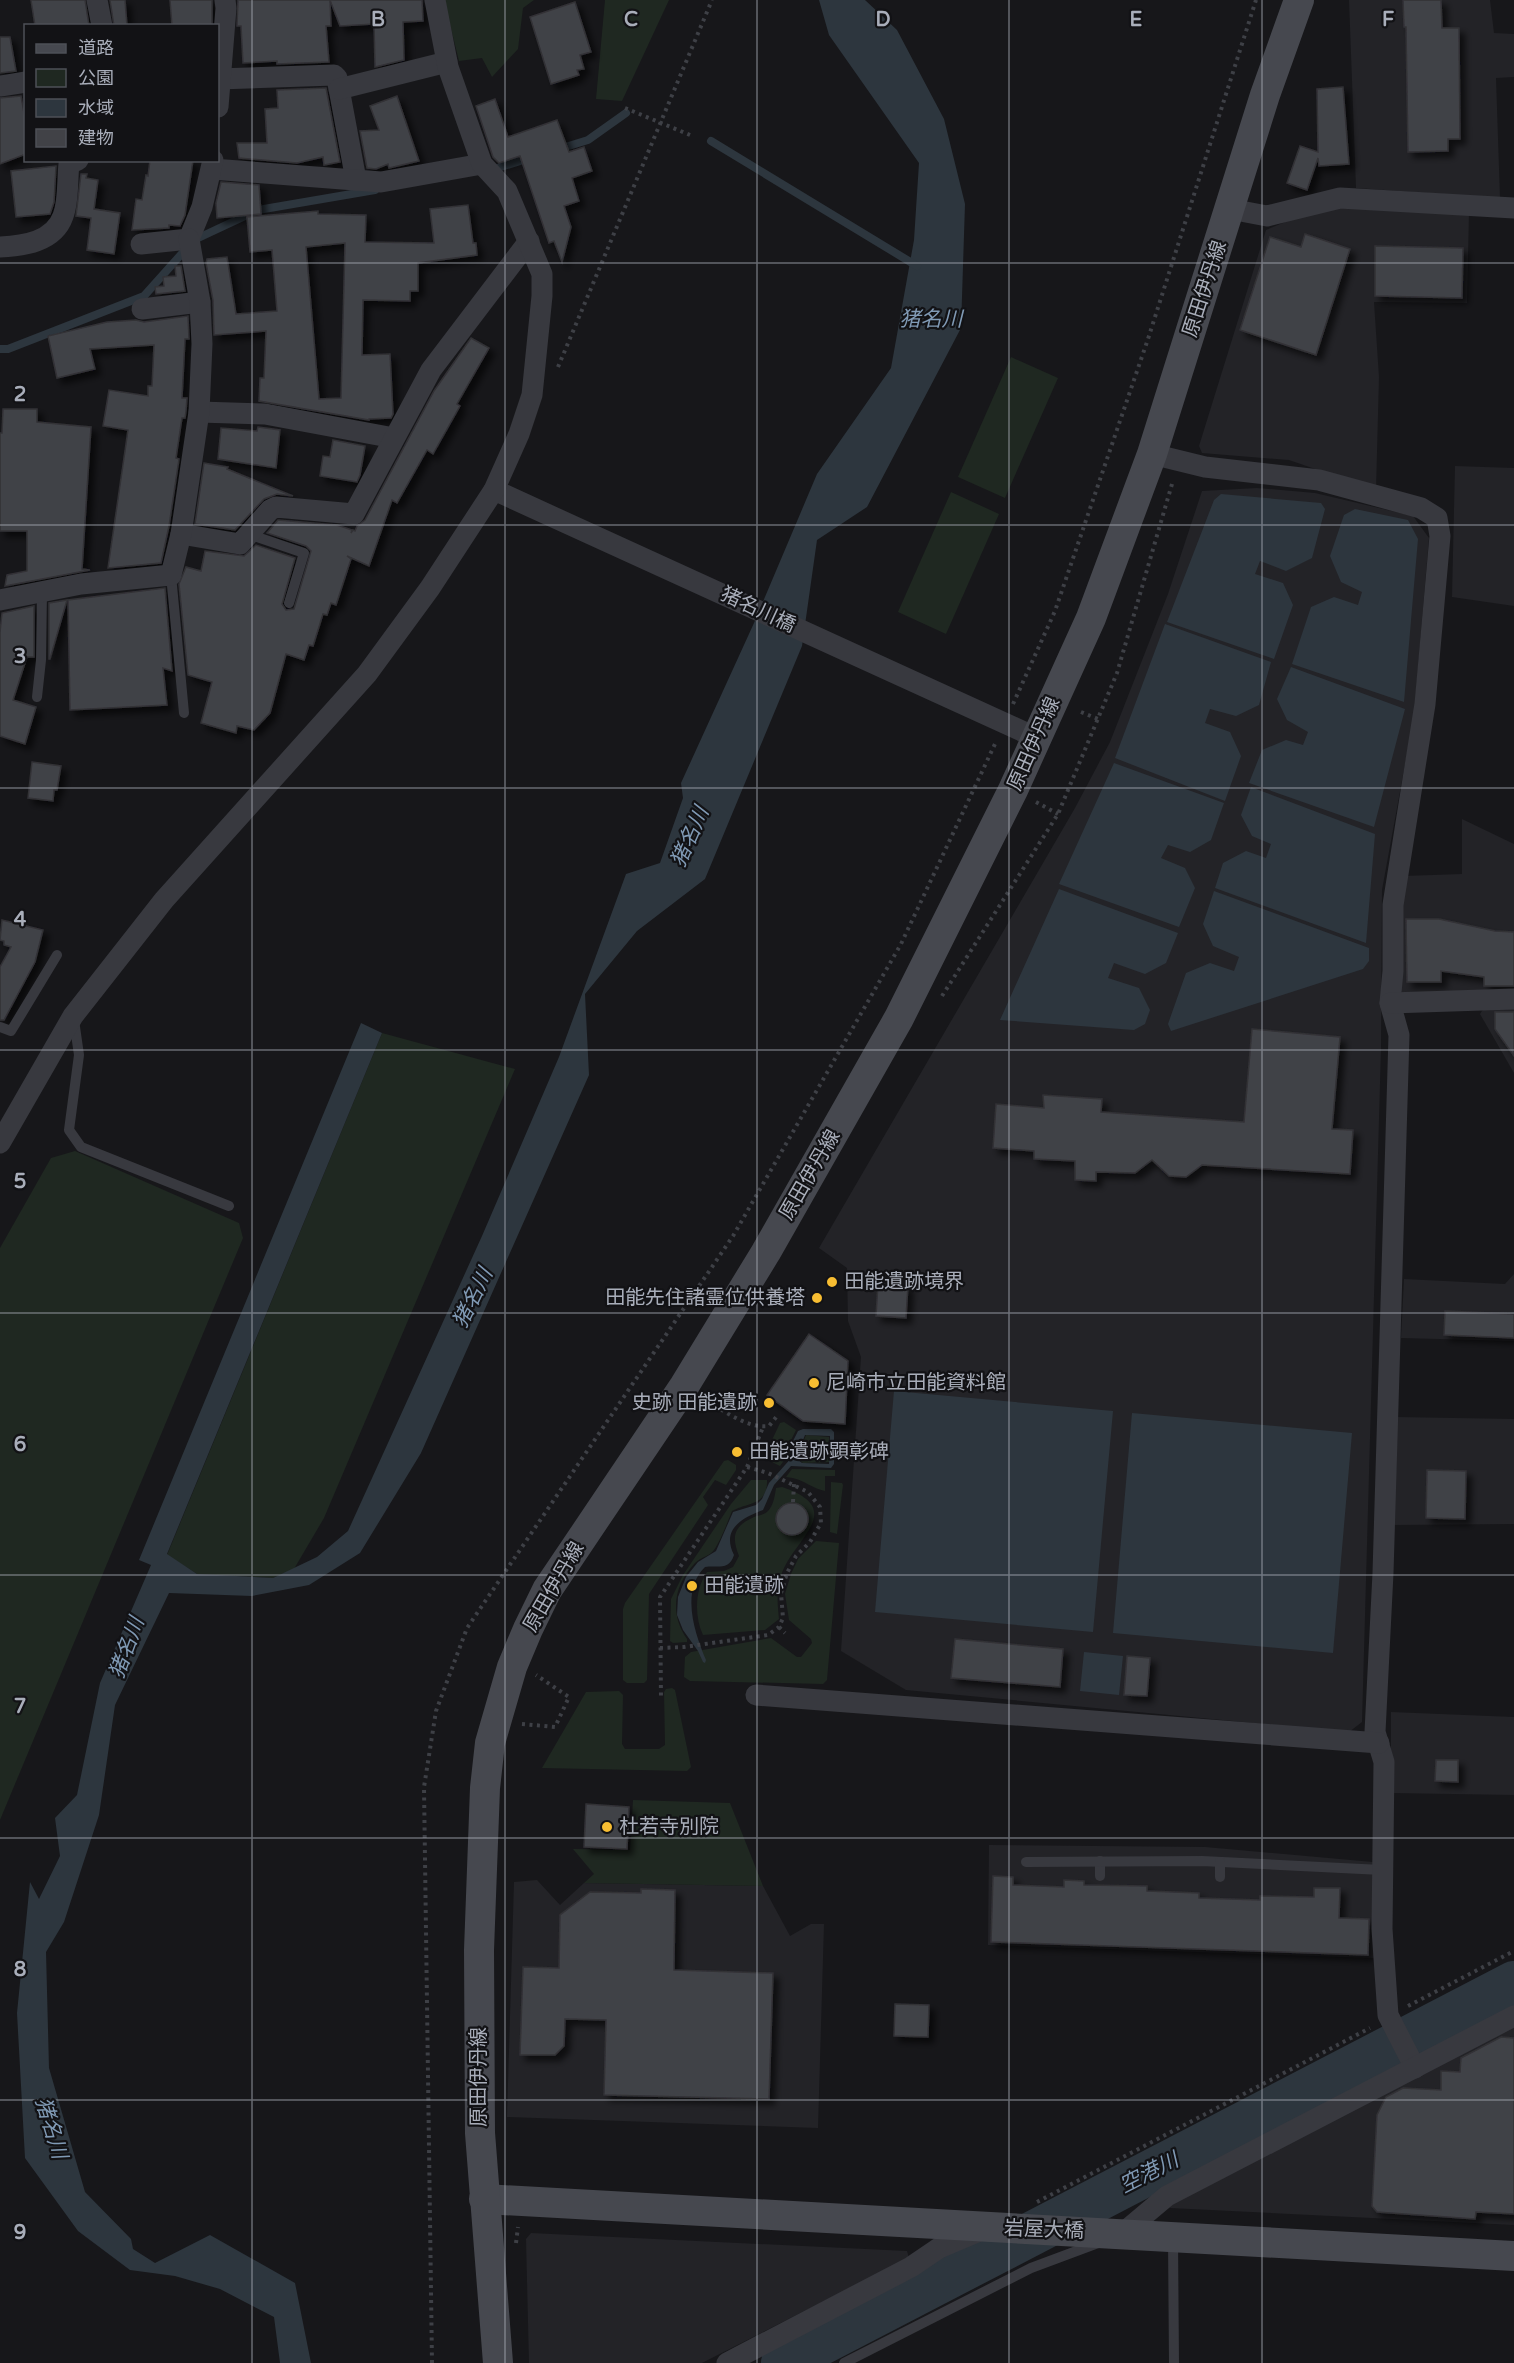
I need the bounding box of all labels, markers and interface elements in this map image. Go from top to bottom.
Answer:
text: B [371,8,385,32]
text: C [624,8,638,32]
text: D [875,8,891,32]
text: E [1130,8,1143,32]
text: F [1382,8,1394,32]
legend [24,24,219,162]
text: 道路 [78,37,114,59]
text: 公園 [78,67,114,89]
text: 水域 [78,97,114,119]
text: 建物 [78,127,114,149]
street label: 原田伊丹線 [1178,238,1232,340]
water label: 猪名川 [900,307,964,332]
text: 2 [14,383,26,407]
street label: 猪名川橋 [717,582,799,638]
text: 3 [14,645,26,669]
street label: 原田伊丹線 [1003,693,1065,795]
water label: 猪名川 [666,801,715,871]
text: 4 [14,908,27,932]
street label: 原田伊丹線 [775,1126,845,1224]
text: 5 [14,1170,26,1194]
water label: 猪名川 [448,1262,499,1332]
place label: 田能遺跡境界 [844,1270,964,1294]
marker: 田能遺跡境界 [825,1275,839,1289]
place label: 田能先住諸霊位供養塔 [605,1286,805,1310]
marker: 田能先住諸霊位供養塔 [810,1291,824,1305]
place label: 尼崎市立田能資料館 [826,1371,1006,1395]
marker: 尼崎市立田能資料館 [807,1376,821,1390]
place label: 史跡 田能遺跡 [632,1391,757,1415]
marker: 史跡 田能遺跡 [762,1396,776,1410]
text: 6 [14,1433,26,1457]
place label: 田能遺跡顕彰碑 [749,1440,889,1464]
marker: 田能遺跡顕彰碑 [730,1445,744,1459]
street label: 原田伊丹線 [519,1538,589,1636]
place label: 田能遺跡 [704,1574,784,1598]
marker: 田能遺跡 [685,1579,699,1593]
water label: 猪名川 [104,1612,150,1682]
text: 7 [14,1695,26,1719]
place label: 杜若寺別院 [619,1815,719,1839]
marker: 杜若寺別院 [600,1820,614,1834]
text: 8 [14,1958,26,1982]
street label: 原田伊丹線 [467,2027,491,2127]
water label: 猪名川 [30,2094,73,2164]
water label: 空港川 [1115,2147,1185,2198]
street label: 岩屋大橋 [1004,2217,1084,2243]
text: 9 [14,2221,26,2245]

